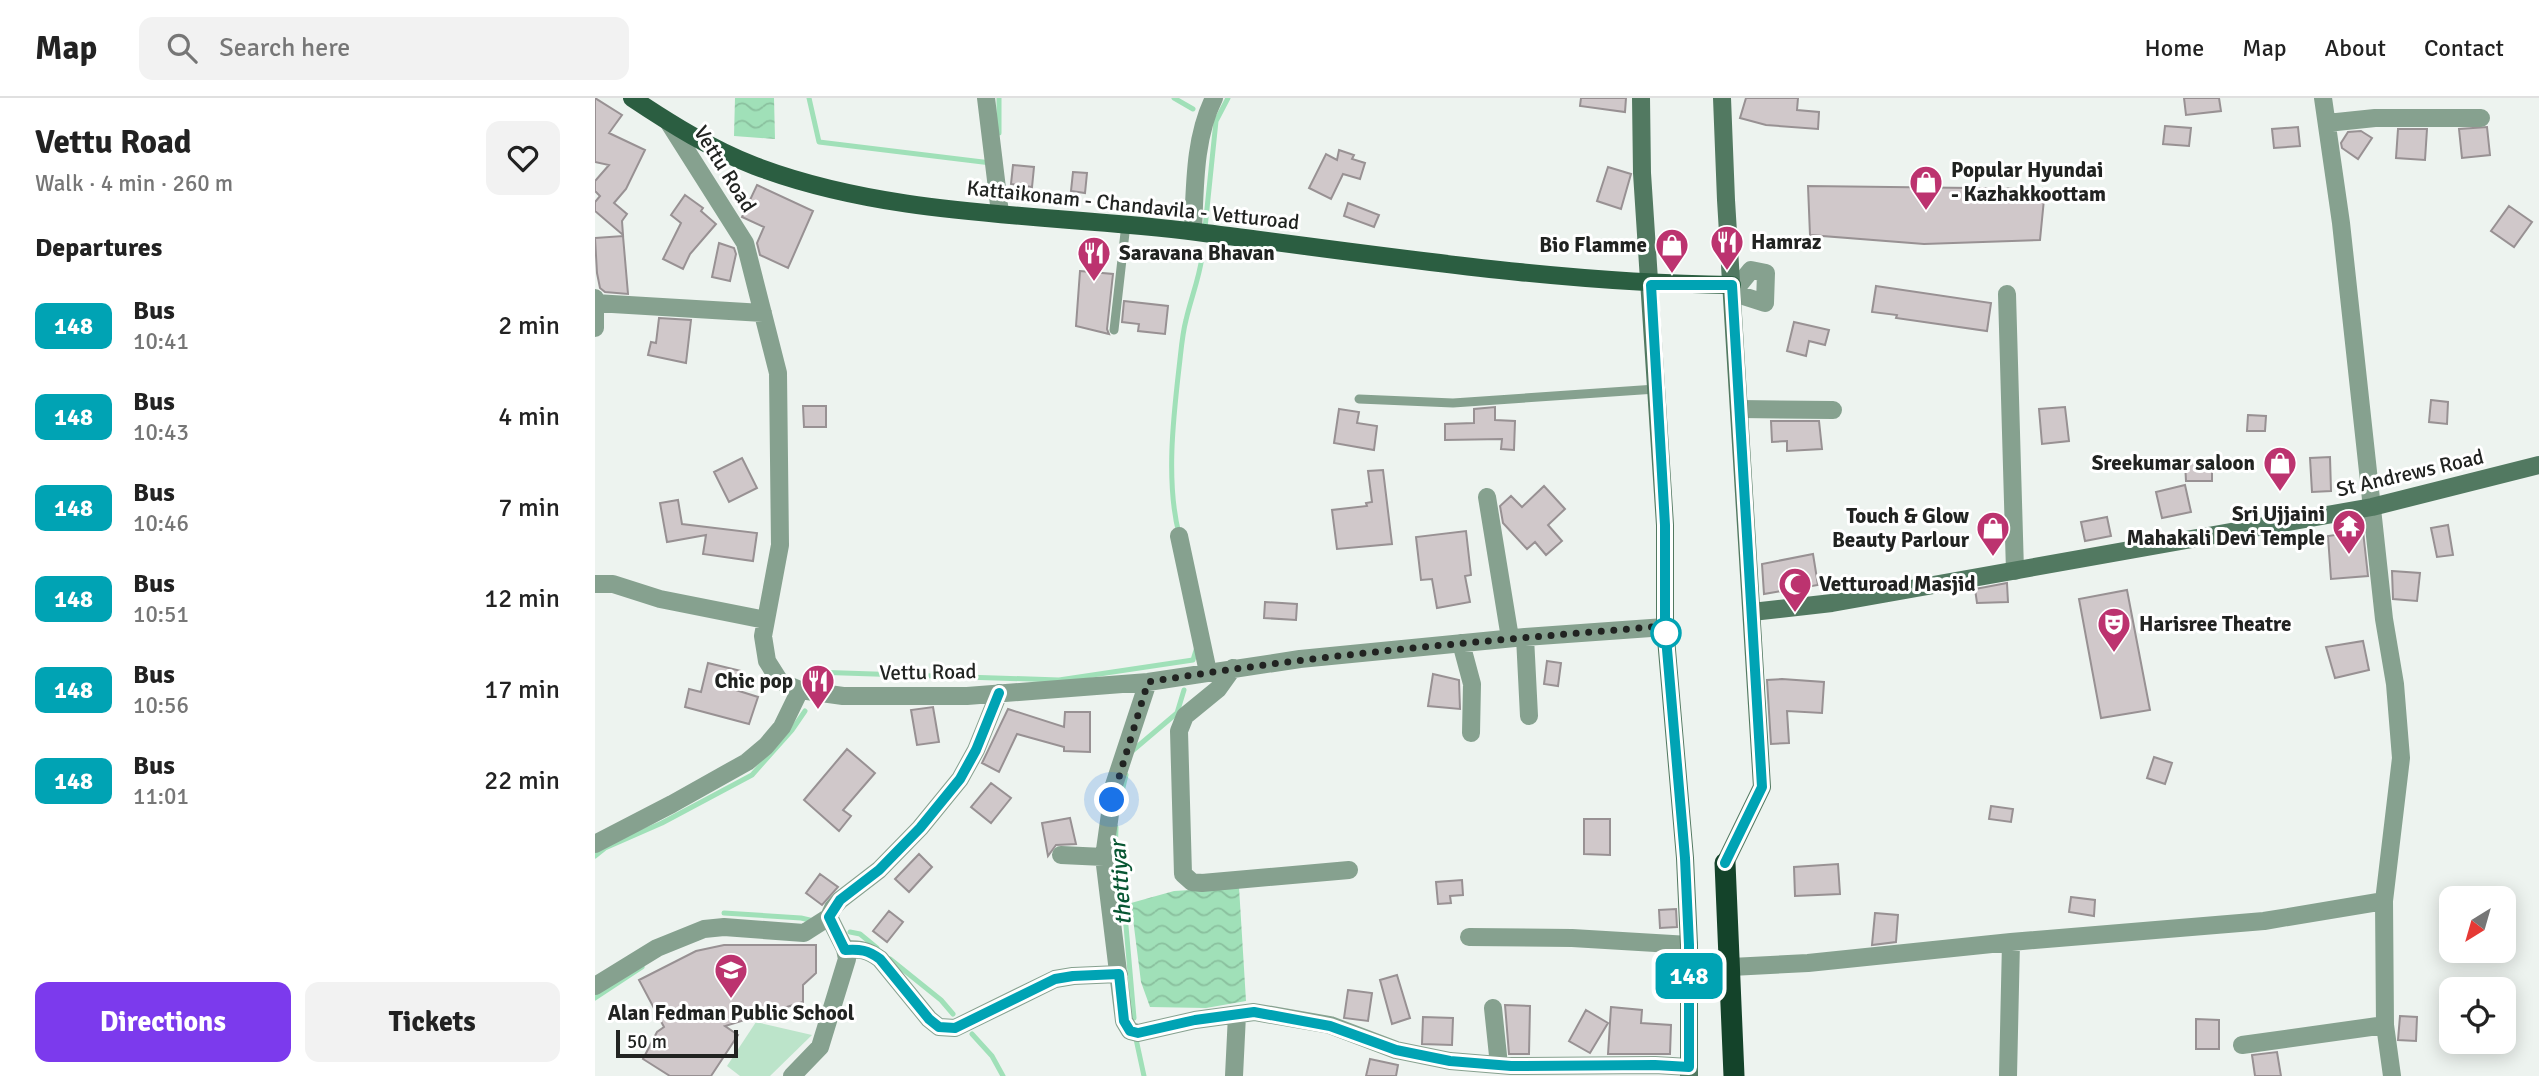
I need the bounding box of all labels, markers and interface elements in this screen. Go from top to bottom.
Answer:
search box [139,17,629,80]
text: Map [35,28,97,69]
icon: search [163,29,201,67]
text: Search here [219,32,350,64]
text: Home [2144,33,2204,63]
text: Map [2242,33,2287,63]
text: About [2325,33,2386,63]
text: Contact [2424,33,2504,63]
button: heart [486,121,560,195]
street label: Vettu Road [688,121,762,217]
text: Vettu Road [35,122,192,163]
place label: Popular Hyundai - Kazhakkoottam [1951,157,2106,207]
shop icon: Popular Hyundai - Kazhakkoottam [1907,163,1945,212]
text: Walk · 4 min · 260 m [35,169,233,198]
street label: Kattaikonam - Chandavila - Vetturoad [965,175,1301,235]
restaurant icon: Hamraz [1708,223,1746,272]
shop icon: Bio Flamme [1653,226,1691,275]
place label: Hamraz [1751,229,1822,255]
text: Departures [35,232,162,264]
place label: Bio Flamme [1539,232,1647,258]
restaurant icon: Saravana Bhavan [1075,234,1113,283]
place label: Saravana Bhavan [1119,240,1275,266]
text: Bus [133,295,175,327]
text: 2 min [498,310,560,342]
text: 148 [54,311,93,341]
text: 10:41 [133,327,189,356]
text: Bus [133,386,175,418]
text: 4 min [498,401,560,433]
text: 148 [54,402,93,432]
text: 10:43 [133,418,189,447]
street label: St Andrews Road [2334,443,2486,503]
shop icon: Sreekumar saloon [2261,444,2299,493]
place label: Sreekumar saloon [2092,450,2255,476]
text: Bus [133,477,175,509]
text: 7 min [498,492,560,524]
text: 148 [54,493,93,523]
place label: Sri Ujjaini Mahakali Devi Temple [2126,501,2325,551]
place label: Touch & Glow Beauty Parlour [1832,503,1970,553]
temple icon: Sri Ujjaini Mahakali Devi Temple [2330,507,2368,556]
text: 10:46 [133,509,189,538]
shop icon: Touch & Glow Beauty Parlour [1974,509,2012,558]
mosque icon: Vetturoad Masjid [1776,565,1814,614]
text: Bus [133,568,175,600]
place label: Vetturoad Masjid [1819,571,1976,597]
text: 12 min [484,583,560,615]
text: 148 [54,584,93,614]
text: 10:51 [133,600,189,629]
theatre icon: Harisree Theatre [2095,605,2133,654]
place label: Harisree Theatre [2139,611,2291,637]
unlabelled marker [1651,618,1681,648]
street label: Vettu Road [879,658,977,686]
text: Bus [133,659,175,691]
restaurant icon: Chic pop [799,662,837,711]
place label: Chic pop [714,668,793,694]
text: 17 min [484,674,560,706]
text: 148 [54,675,93,705]
text: 10:56 [133,691,189,720]
text: Bus [133,750,175,782]
text: 22 min [484,765,560,797]
text: 148 [54,766,93,796]
text: 11:01 [133,782,189,811]
your location [1094,782,1129,817]
water label: thettiyar [1103,836,1138,926]
north arrow [2439,886,2517,962]
map controls [2439,886,2516,1054]
school or university icon: Alan Fedman Public School [712,951,750,1000]
line badge: 148 [1649,953,1729,999]
text: 148 [1670,961,1708,991]
button: locate [2439,977,2516,1054]
button: Directions [35,982,291,1062]
button: Tickets [305,982,560,1062]
place label: Alan Fedman Public School [608,1000,855,1026]
scale bar [616,1027,739,1059]
text: 50 m [627,1030,667,1054]

